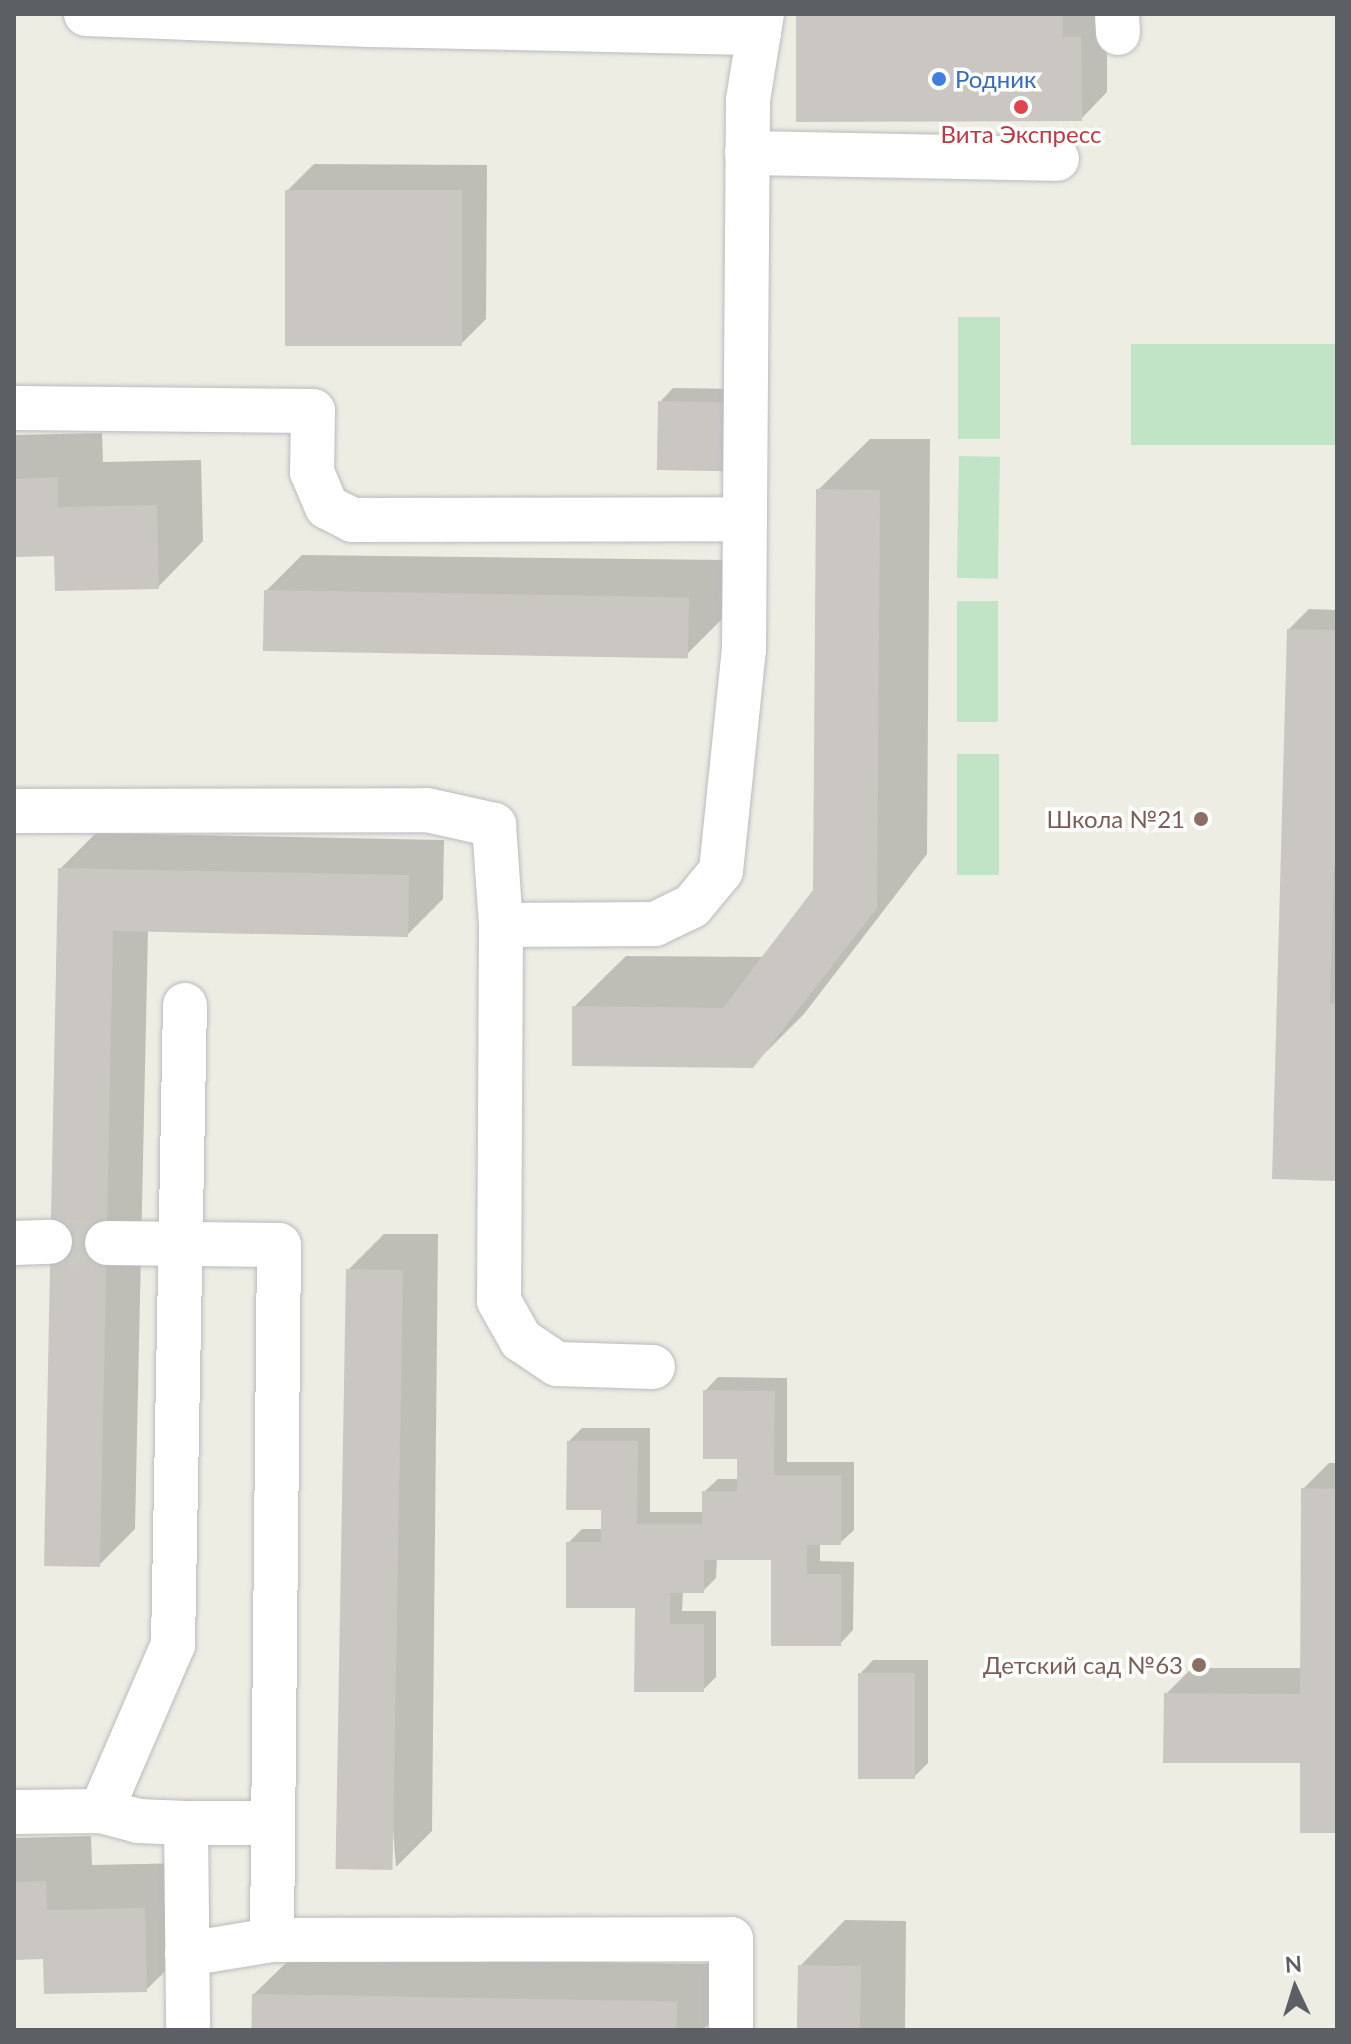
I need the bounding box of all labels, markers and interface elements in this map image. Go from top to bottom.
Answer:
place label: Родник [955,65,1037,93]
marker: Родник [930,70,948,88]
marker: Вита Экспресс [1012,98,1030,116]
place label: Вита Экспресс [941,120,1101,148]
place label: Школа №21 [1046,805,1185,833]
marker: Школа №21 [1192,810,1210,828]
place label: Детский сад №63 [983,1651,1183,1679]
marker: Детский сад №63 [1190,1656,1208,1674]
north arrow [1255,1948,1335,2028]
text: N [1284,1950,1303,1978]

